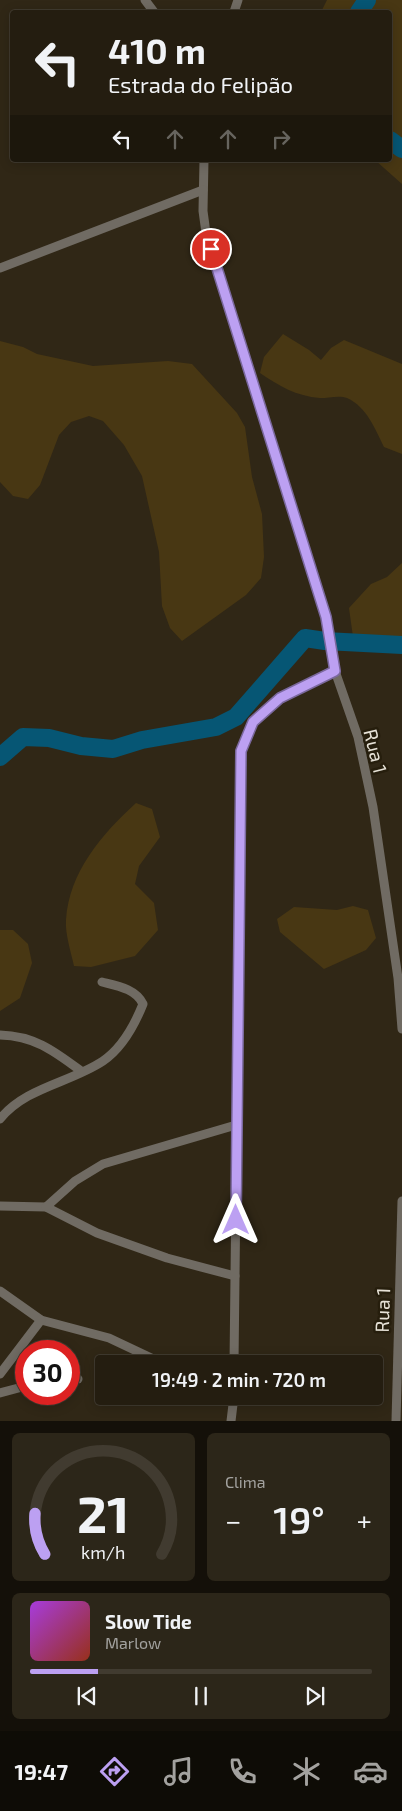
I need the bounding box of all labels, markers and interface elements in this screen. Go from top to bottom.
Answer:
text: 410 m [108,29,206,71]
icon: left [25,30,90,95]
text: Estrada do Felipão [108,71,293,97]
icon: left [108,125,136,153]
icon: ahead [161,125,189,153]
icon: ahead [214,125,242,153]
icon: right [267,125,295,153]
pin [190,228,232,270]
icon: arrive [197,235,225,263]
street label: Rua 1 [359,726,393,776]
position arrow [209,1193,261,1245]
street label: Rua 1 [370,1287,394,1333]
speed limit sign: 30 [15,1340,80,1405]
text: 19:49 · 2 min · 720 m [152,1368,326,1391]
text: Clima [225,1472,266,1491]
text: 21 [77,1481,130,1543]
text: 19° [273,1496,325,1542]
text: − [225,1503,241,1537]
text: + [357,1503,372,1537]
text: km/h [81,1541,126,1563]
text: Slow Tide [105,1610,192,1633]
text: Marlow [105,1633,161,1652]
icon: previous [73,1682,101,1710]
icon: pause [187,1682,215,1710]
icon: next [301,1682,329,1710]
icon: directions [97,1754,132,1789]
icon: music [161,1754,196,1789]
icon: phone [225,1754,260,1789]
icon: climate [289,1754,324,1789]
icon: car [353,1754,388,1789]
text: 19:47 [14,1758,68,1784]

